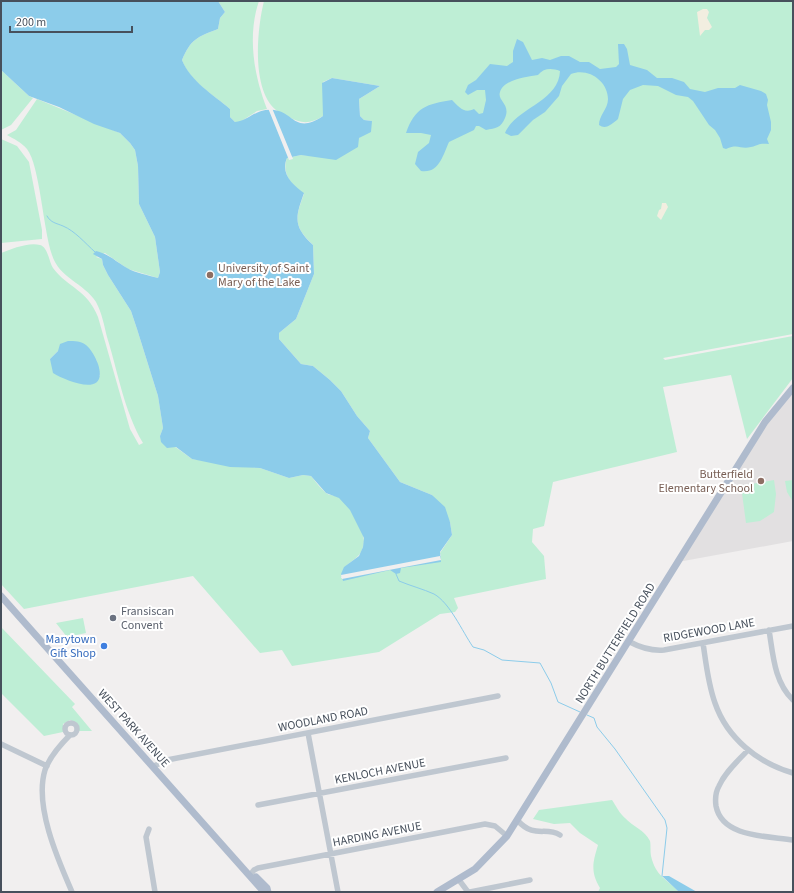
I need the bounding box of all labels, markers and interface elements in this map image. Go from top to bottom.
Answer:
scale bar [10,8,132,34]
text: 200 m [16,14,46,31]
place label: University of Saint Mary of the Lake [218,260,309,291]
marker: University of Saint Mary of the Lake [205,270,215,280]
place label: Butterfield Elementary School [658,466,753,497]
marker: Butterfield Elementary School [756,476,766,486]
street label: NORTH BUTTERFIELD ROAD [571,580,660,707]
place label: Fransiscan Convent [121,603,174,634]
marker: Fransiscan Convent [108,613,118,623]
street label: RIDGEWOOD LANE [662,614,756,647]
place label: Marytown Gift Shop [46,631,96,662]
marker: Marytown Gift Shop [99,641,109,651]
street label: WEST PARK AVENUE [94,685,174,771]
street label: WOODLAND ROAD [277,702,369,737]
street label: KENLOCH AVENUE [333,754,427,789]
street label: HARDING AVENUE [331,818,423,851]

